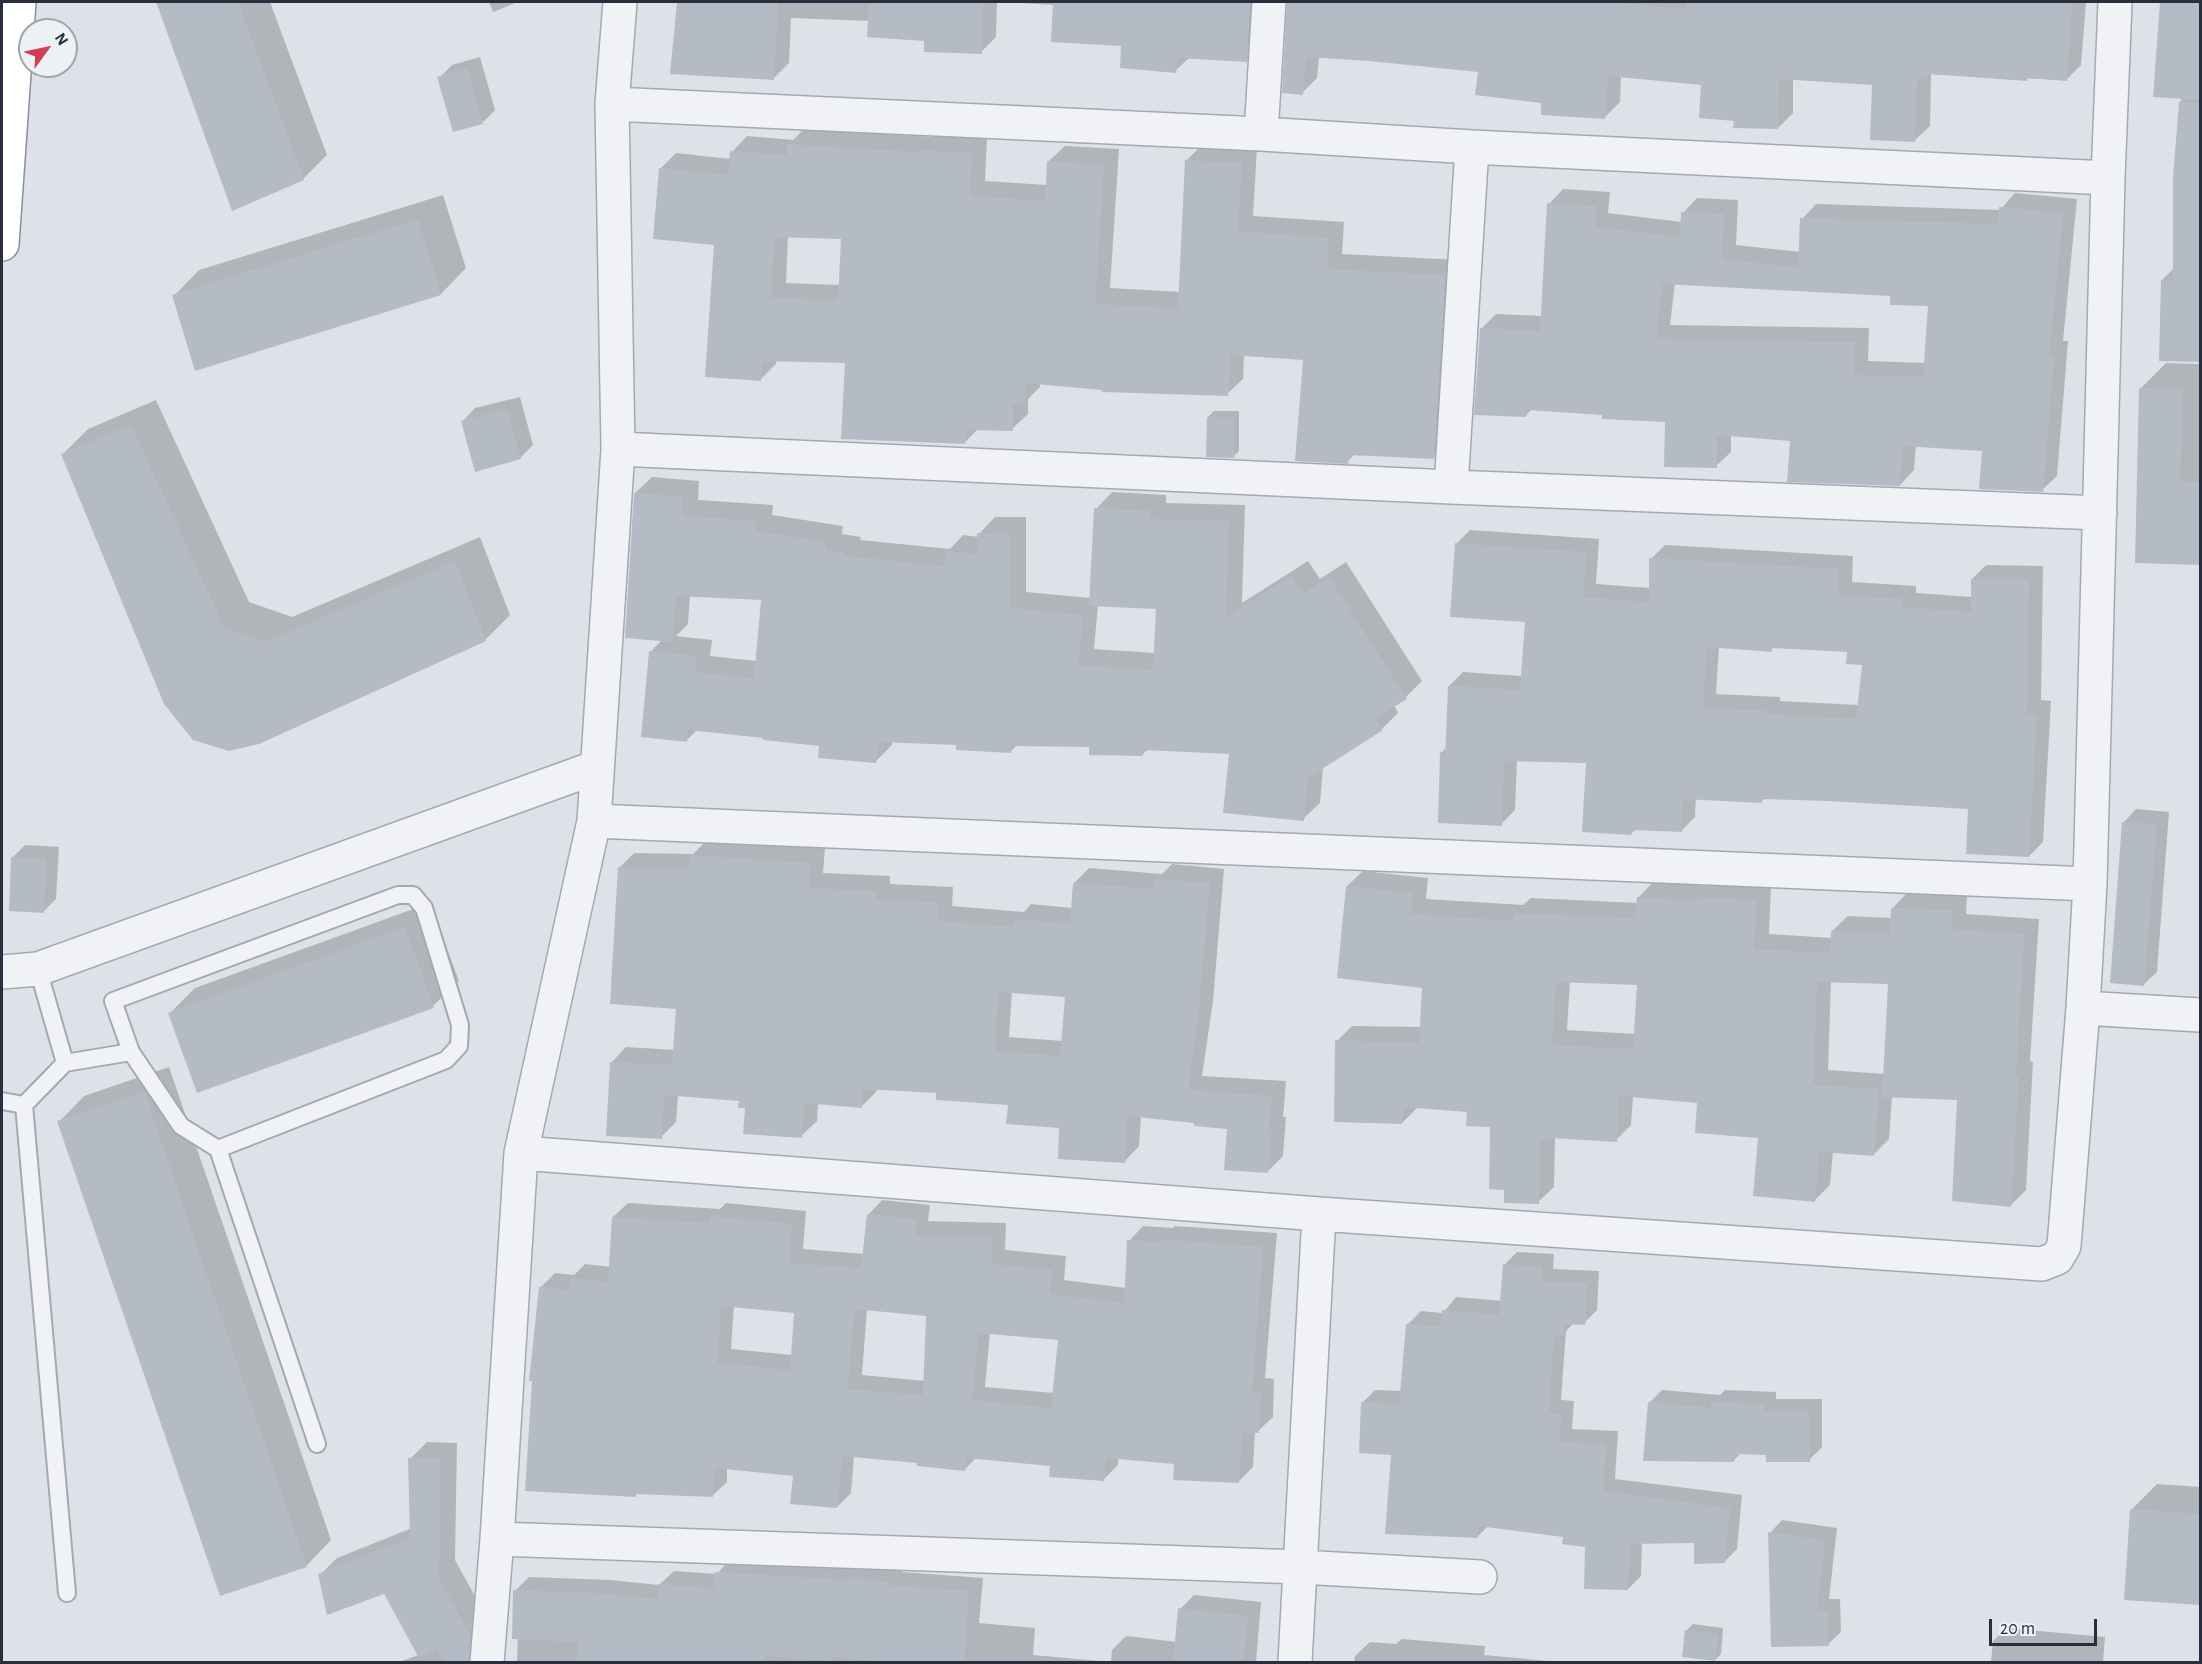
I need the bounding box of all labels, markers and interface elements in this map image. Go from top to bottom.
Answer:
north arrow [18,18,78,78]
text: N [52,30,71,48]
scale bar [1992,1607,2100,1645]
text: 20 m [2000,1620,2035,1638]

